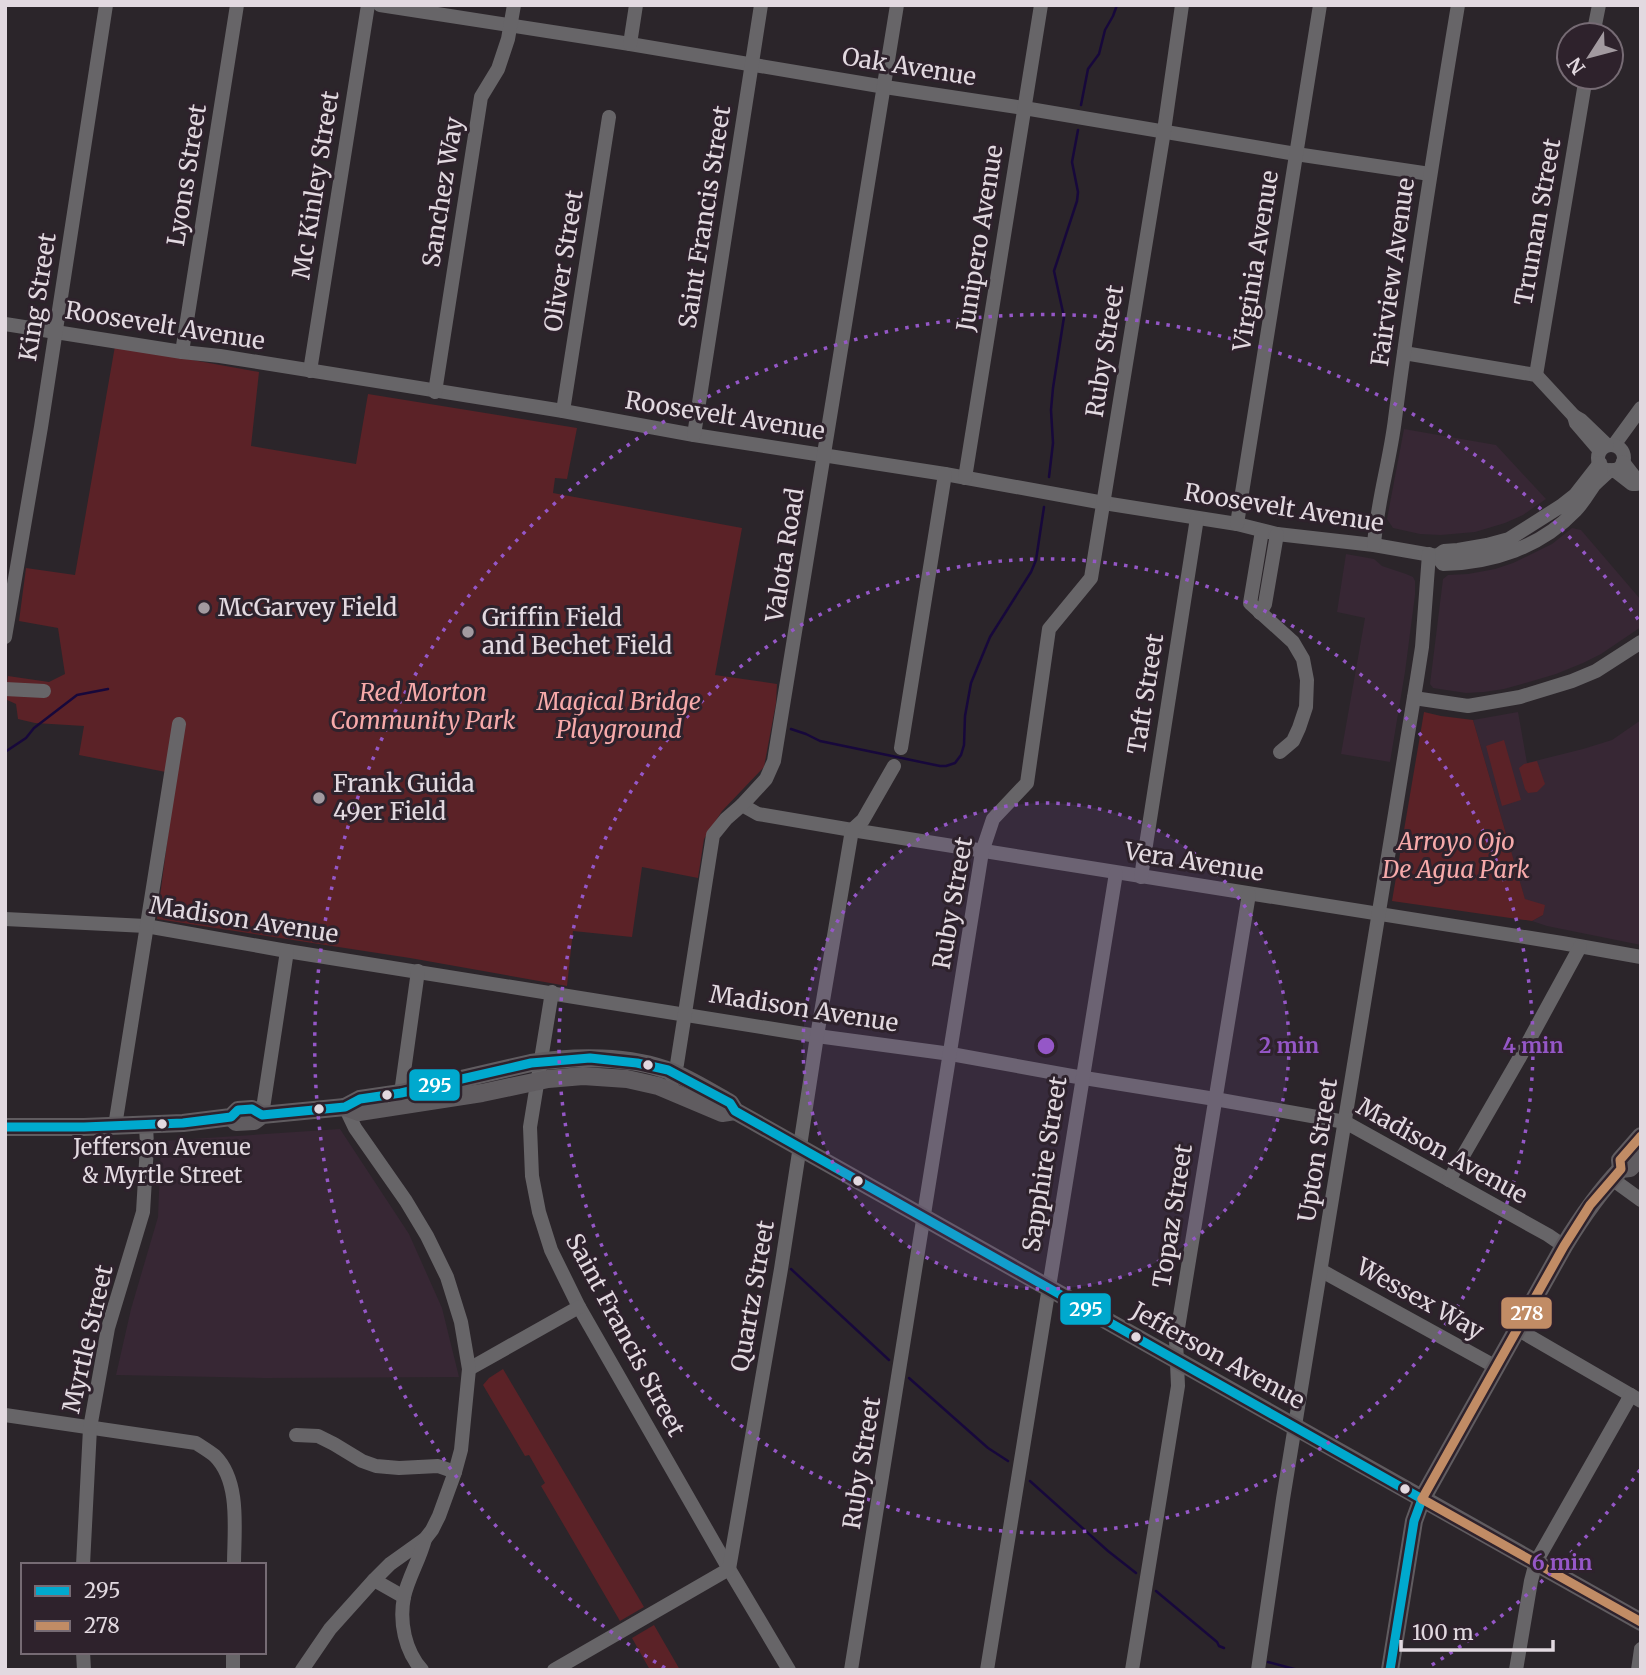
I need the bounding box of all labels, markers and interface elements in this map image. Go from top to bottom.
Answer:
north arrow [1555,21,1625,91]
street label: Oak Avenue [840,41,978,92]
text: N [1562,53,1590,79]
street label: Mc Kinley Street [285,88,346,281]
street label: Lyons Street [160,101,213,248]
street label: Saint Francis Street [672,103,738,331]
street label: Sanchez Way [415,115,470,269]
street label: Truman Street [1508,135,1568,308]
street label: Junipero Avenue [949,143,1010,334]
street label: Virginia Avenue [1226,168,1285,355]
street label: Fairview Avenue [1364,176,1421,368]
street label: Oliver Street [537,187,590,334]
street label: King Street [12,230,63,363]
street label: Ruby Street [1079,282,1130,419]
street label: Roosevelt Avenue [63,294,267,357]
street label: Roosevelt Avenue [623,384,827,447]
street label: Roosevelt Avenue [1182,476,1386,539]
street label: Valota Road [758,486,810,625]
place label: McGarvey Field [218,592,397,623]
marker: McGarvey Field [196,600,212,616]
place label: Griffin Field and Bechet Field [482,602,672,661]
marker: Griffin Field and Bechet Field [460,624,476,640]
street label: Taft Street [1121,631,1170,757]
park label: Red Morton Community Park [330,677,516,736]
park label: Magical Bridge Playground [536,686,701,745]
place label: Frank Guida 49er Field [333,768,475,827]
marker: Frank Guida 49er Field [311,790,327,806]
park label: Arroyo Ojo De Agua Park [1381,826,1530,885]
street label: Ruby Street [926,834,979,971]
street label: Vera Avenue [1121,835,1266,888]
street label: Madison Avenue [147,889,341,950]
street label: Madison Avenue [707,978,901,1039]
text: 2 min [1259,1032,1319,1059]
text: 4 min [1503,1032,1563,1059]
centre of rings [1034,1034,1058,1058]
unlabelled marker [641,1058,655,1072]
line badge: 295 [408,1068,461,1102]
text: 295 [418,1073,452,1097]
street label: Sapphire Street [1015,1073,1074,1254]
street label: Upton Street [1291,1075,1344,1224]
unlabelled marker [380,1088,394,1102]
street label: Madison Avenue [1351,1091,1533,1210]
unlabelled marker [312,1102,326,1116]
marker: Jefferson Avenue & Myrtle Street [155,1117,169,1131]
place label: Jefferson Avenue & Myrtle Street [72,1133,251,1189]
street label: Topaz Street [1146,1141,1199,1290]
unlabelled marker [851,1174,865,1188]
street label: Quartz Street [724,1217,781,1374]
street label: Saint Francis Street [559,1228,692,1442]
street label: Wessex Way [1350,1250,1489,1346]
street label: Myrtle Street [55,1261,120,1416]
line badge: 295 [1059,1292,1112,1326]
street label: Jefferson Avenue [1125,1295,1310,1416]
line badge: 278 [1500,1296,1553,1330]
text: 295 [1069,1297,1103,1321]
text: 278 [1510,1301,1544,1325]
unlabelled marker [1129,1330,1143,1344]
street label: Ruby Street [836,1394,887,1531]
unlabelled marker [1398,1482,1412,1496]
text: 6 min [1532,1549,1592,1576]
legend [21,1563,266,1654]
text: 295 [84,1577,120,1604]
scale bar [1401,1608,1553,1652]
text: 278 [84,1612,120,1639]
text: 100 m [1412,1619,1474,1646]

